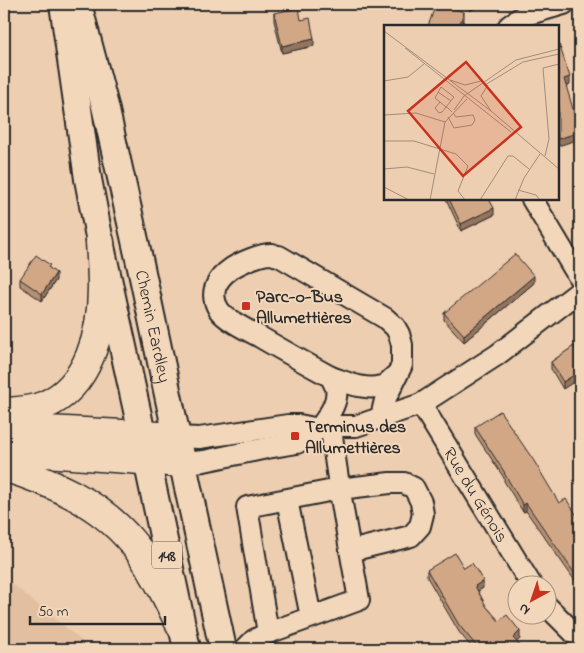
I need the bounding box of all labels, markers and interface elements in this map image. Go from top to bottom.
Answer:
inset map [384,25,559,200]
street label: Chemin Eardley [127,268,176,385]
place label: Parc-o-Bus Allumettières [256,285,352,332]
marker: Parc-o-Bus Allumettières [240,300,252,312]
place label: Terminus des Allumettières [305,415,406,462]
marker: Terminus des Allumettières [289,430,301,442]
street label: Rue du Génois [435,443,514,548]
road number: 148 [152,542,182,568]
north arrow [506,576,556,626]
scale bar [30,593,165,625]
text: N [514,598,535,620]
text: 50 m [38,601,69,623]

